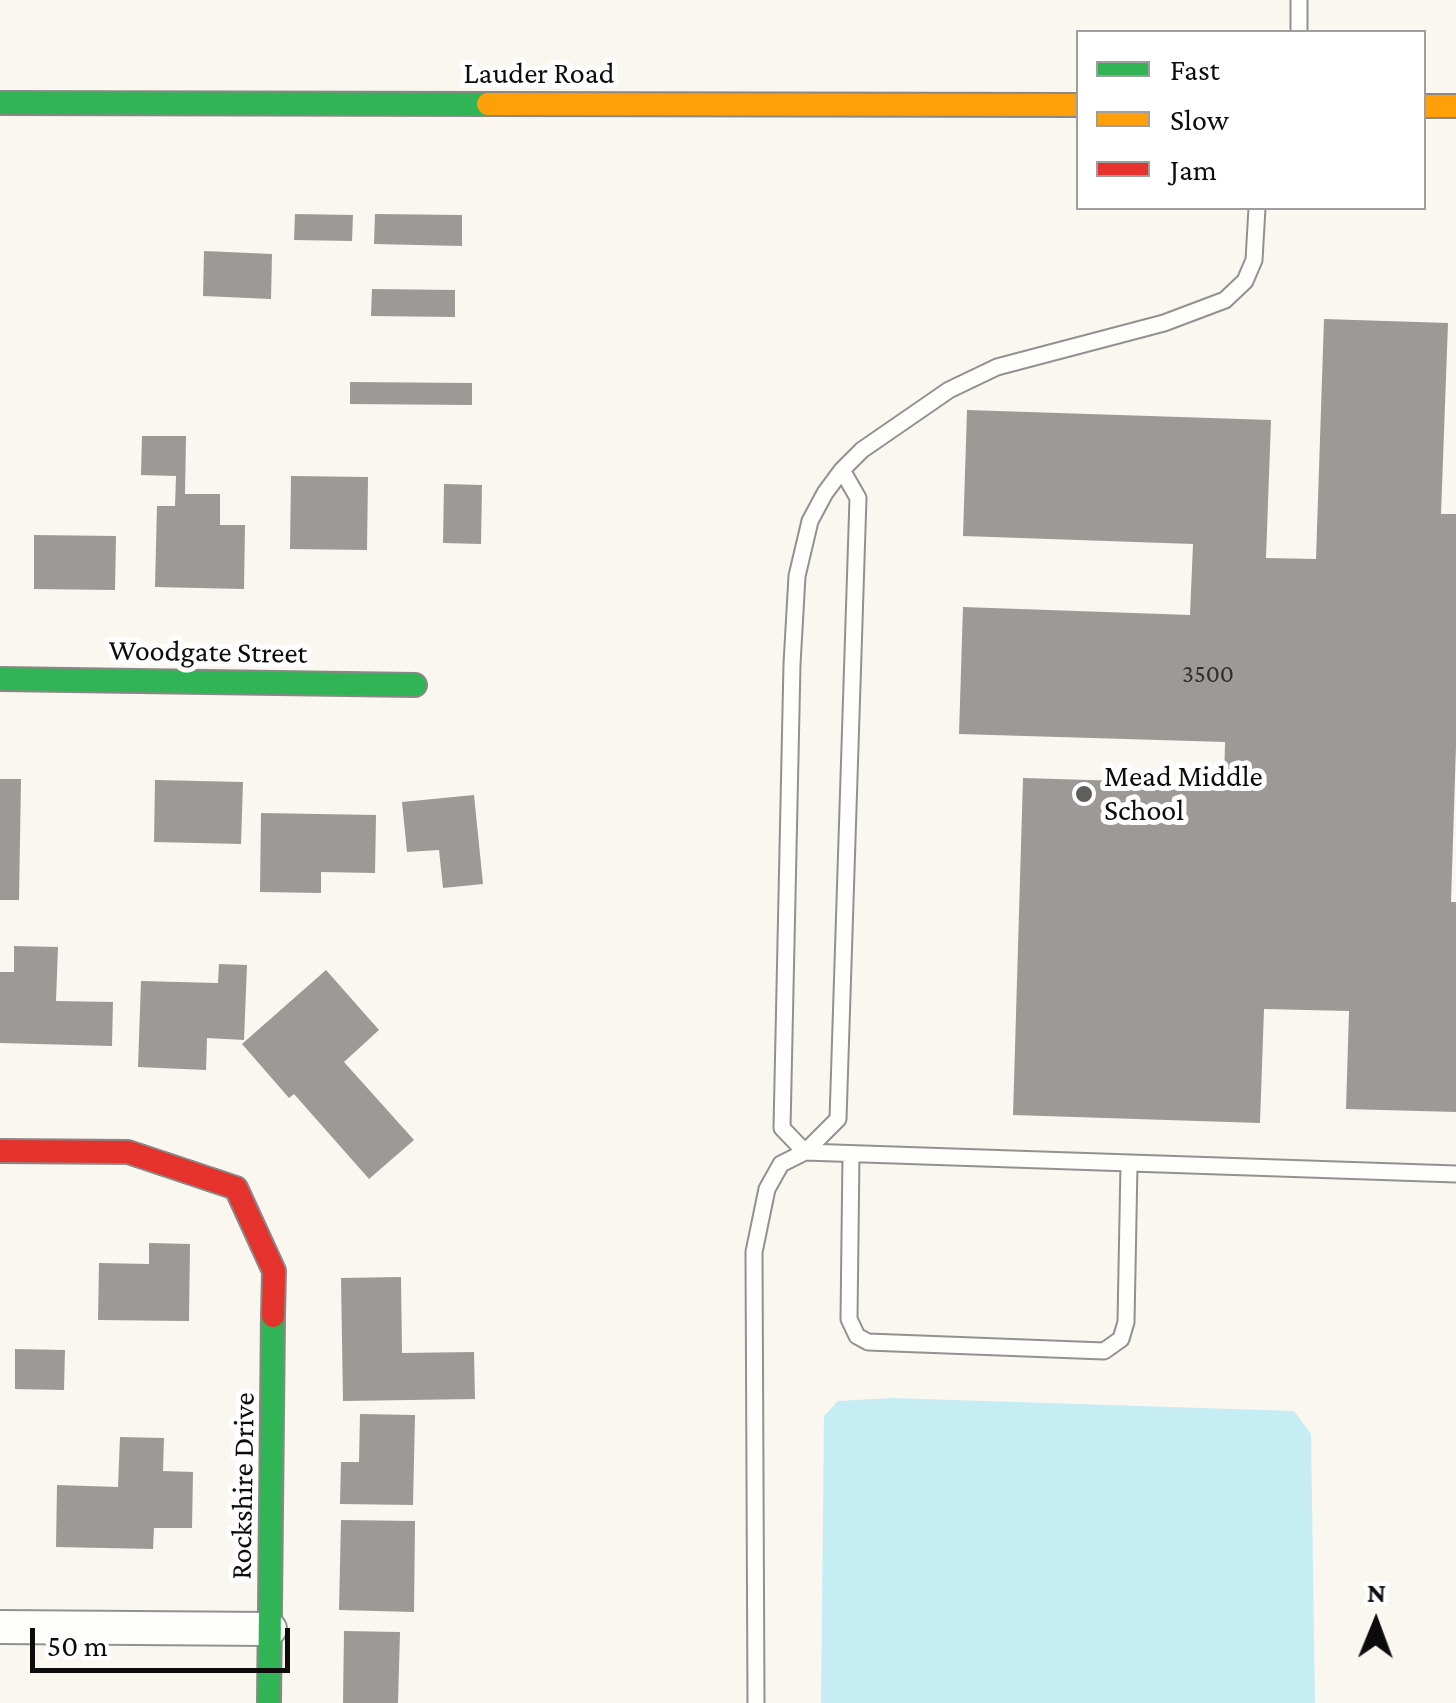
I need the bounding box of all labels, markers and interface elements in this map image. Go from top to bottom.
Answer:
legend [1076,30,1426,210]
text: Fast [1170,53,1220,86]
street label: Lauder Road [464,56,614,92]
text: Slow [1170,103,1229,136]
text: Jam [1170,153,1217,186]
street label: Woodgate Street [108,632,308,672]
house number: 3500 [1182,659,1234,689]
place label: Mead Middle School [1104,759,1263,830]
marker: Mead Middle School [1073,783,1095,805]
street label: Rockshire Drive [223,1392,263,1580]
north arrow [1326,1573,1426,1673]
text: N [1367,1577,1386,1608]
scale bar [35,1608,295,1670]
text: 50 m [47,1629,108,1662]

